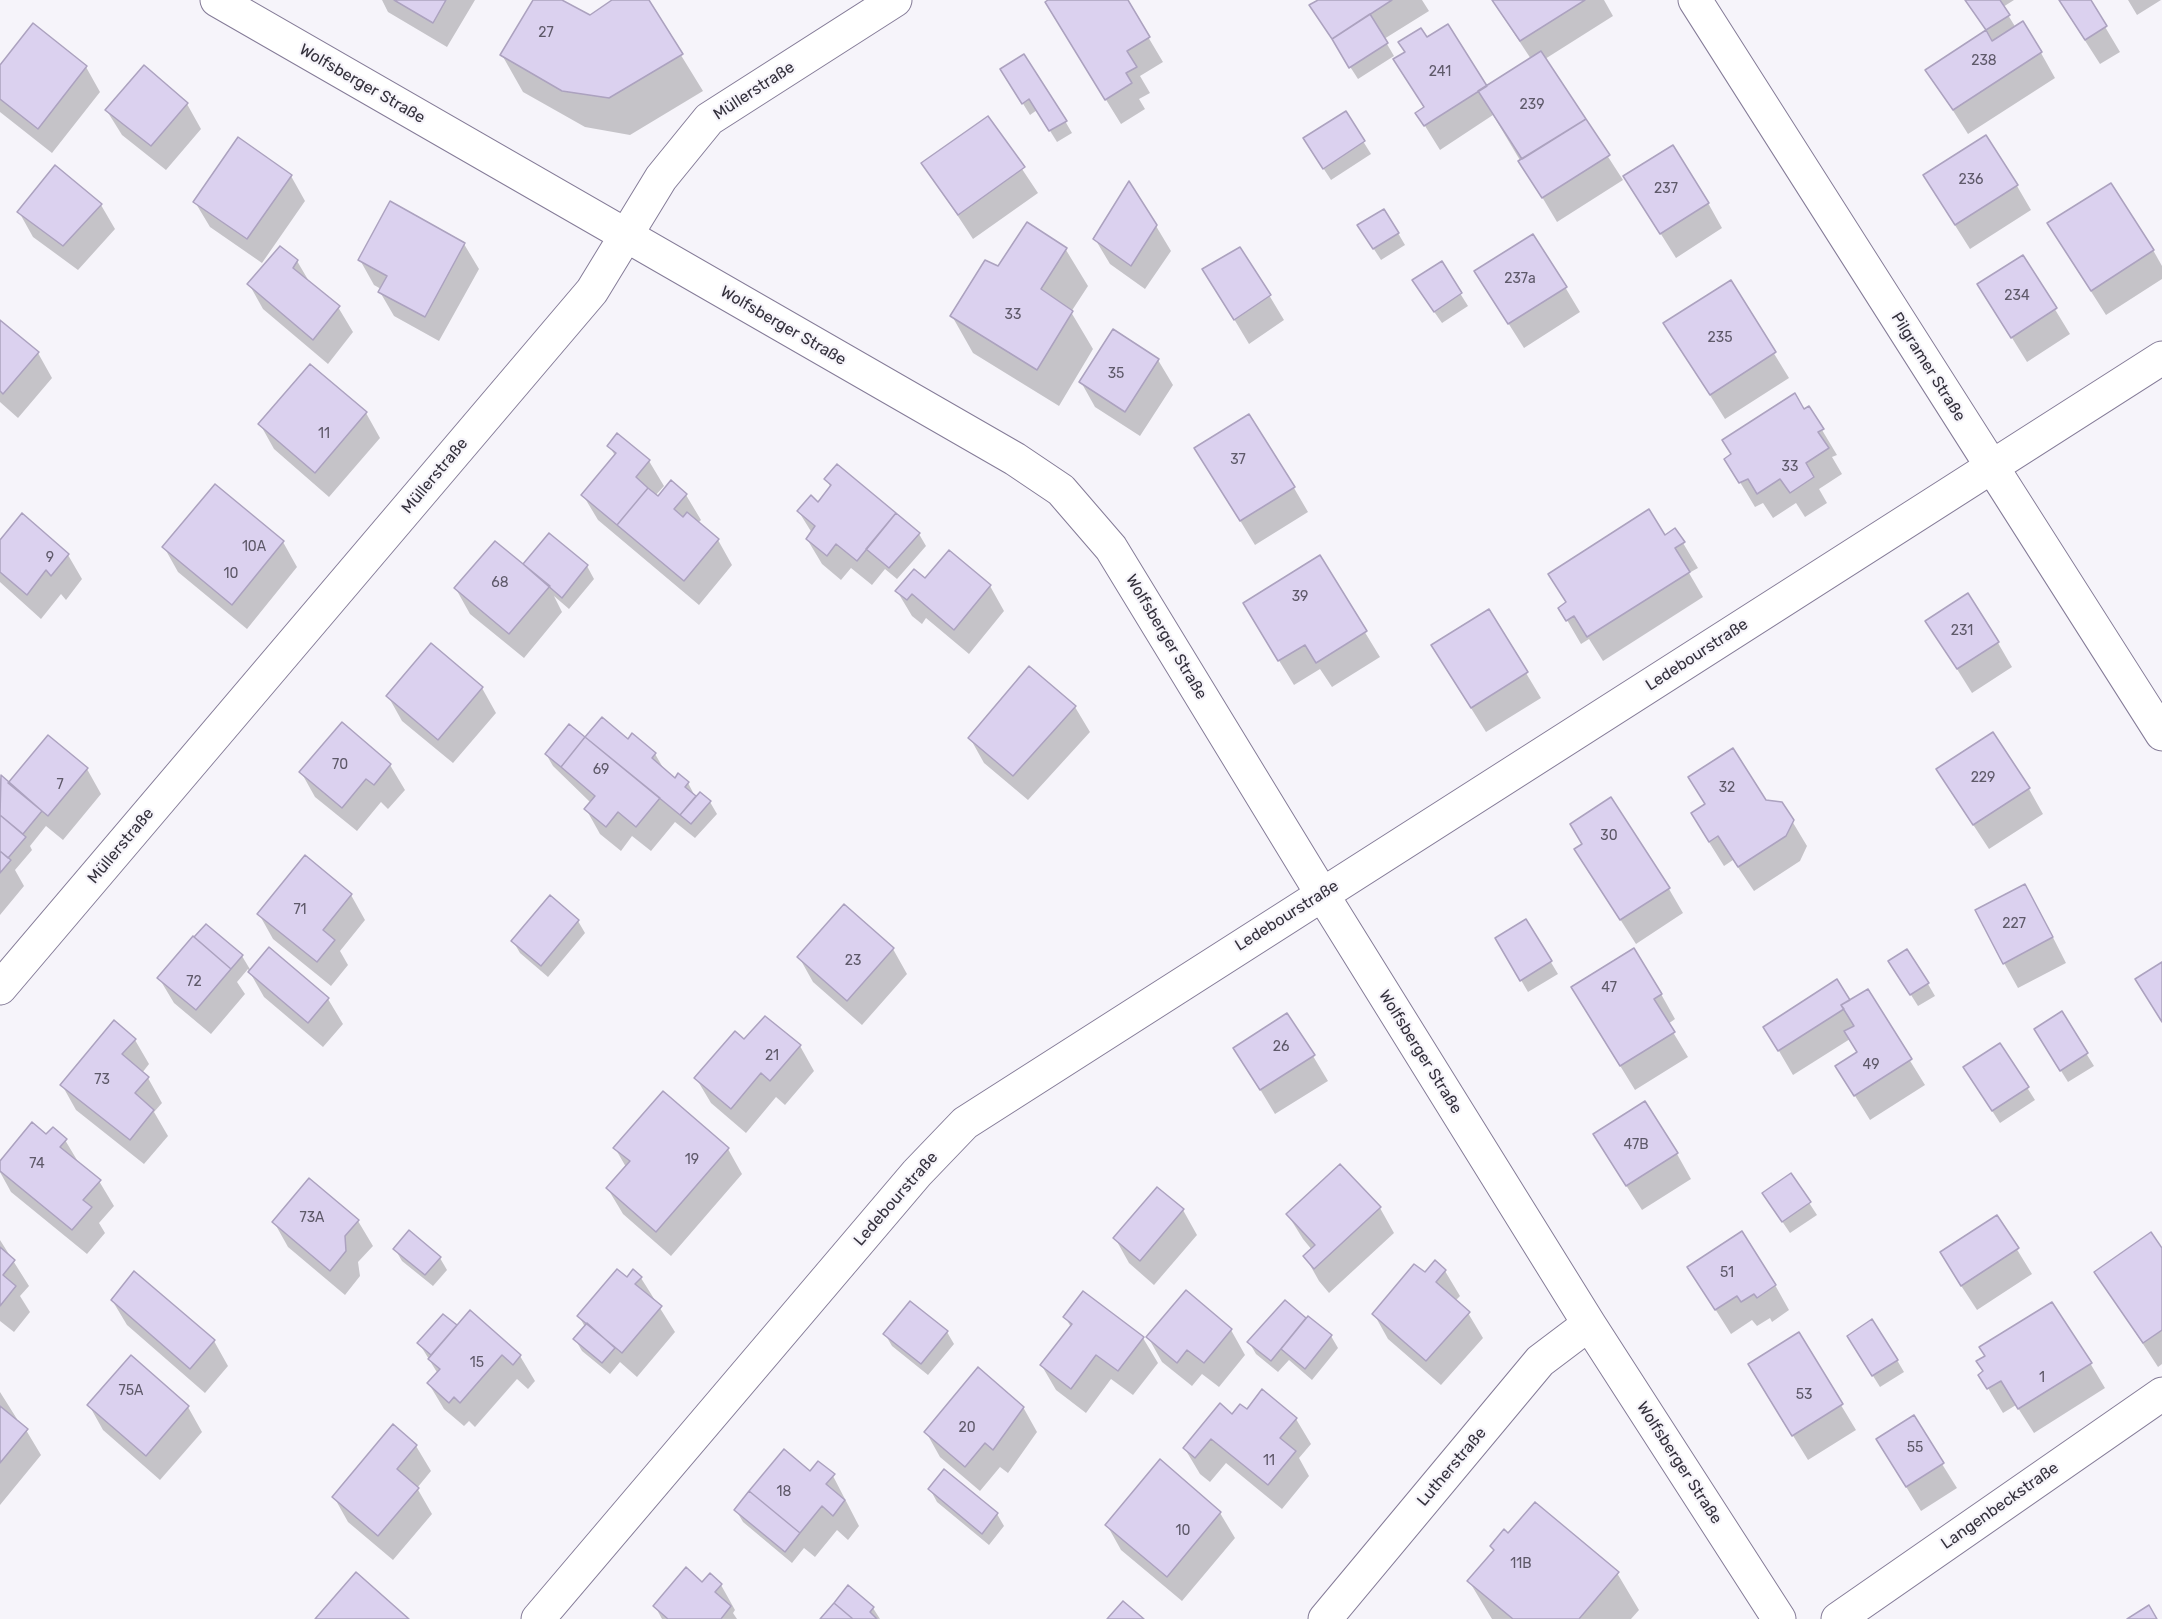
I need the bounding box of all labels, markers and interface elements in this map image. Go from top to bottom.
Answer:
house number: 27 [538,25,554,41]
street label: Wolfsberger Straße [296,40,428,128]
house number: 238 [1971,53,1997,69]
street label: Müllerstraße [710,58,798,124]
house number: 241 [1429,64,1451,80]
house number: 239 [1520,97,1544,113]
house number: 236 [1958,172,1984,188]
house number: 237 [1654,181,1678,197]
house number: 237a [1504,271,1536,287]
street label: Wolfsberger Straße [717,282,849,370]
house number: 234 [2004,288,2030,304]
house number: 33 [1005,307,1021,323]
street label: Pilgramer Straße [1887,309,1969,425]
house number: 235 [1708,330,1732,346]
house number: 35 [1108,366,1124,382]
house number: 11 [318,426,330,442]
street label: Müllerstraße [398,434,472,518]
house number: 37 [1230,452,1246,468]
house number: 33 [1782,459,1798,475]
house number: 10A [242,539,266,555]
house number: 9 [46,550,54,566]
house number: 10 [224,566,238,582]
street label: Wolfsberger Straße [1121,571,1211,703]
house number: 68 [491,575,509,591]
house number: 39 [1292,589,1308,605]
street label: Ledebourstraße [1642,615,1752,695]
house number: 231 [1951,623,1973,639]
house number: 70 [332,757,348,773]
house number: 69 [593,762,609,778]
house number: 229 [1971,770,1995,786]
house number: 7 [56,777,64,793]
house number: 32 [1719,780,1735,796]
street label: Müllerstraße [84,804,158,888]
house number: 30 [1600,828,1618,844]
street label: Ledebourstraße [1232,877,1342,955]
house number: 71 [293,902,307,918]
house number: 227 [2002,916,2026,932]
house number: 23 [845,953,861,969]
house number: 72 [186,974,202,990]
house number: 47 [1601,980,1617,996]
street label: Wolfsberger Straße [1374,987,1466,1117]
house number: 26 [1273,1039,1289,1055]
house number: 21 [765,1048,779,1064]
house number: 49 [1863,1057,1879,1073]
house number: 73 [94,1072,110,1088]
house number: 47B [1624,1137,1648,1153]
street label: Ledebourstraße [850,1148,942,1250]
house number: 19 [685,1152,699,1168]
house number: 74 [29,1156,45,1172]
house number: 73A [300,1210,324,1226]
house number: 51 [1720,1265,1734,1281]
house number: 15 [470,1355,484,1371]
house number: 1 [2039,1370,2045,1386]
house number: 75A [119,1383,143,1399]
house number: 53 [1796,1387,1812,1403]
street label: Wolfsberger Straße [1632,1398,1726,1528]
house number: 20 [958,1420,976,1436]
street label: Lutherstraße [1413,1424,1491,1510]
house number: 55 [1907,1440,1923,1456]
house number: 11 [1263,1453,1275,1469]
street label: Langenbeckstraße [1938,1458,2062,1554]
house number: 18 [777,1484,791,1500]
house number: 10 [1176,1523,1190,1539]
house number: 11B [1510,1556,1532,1572]

